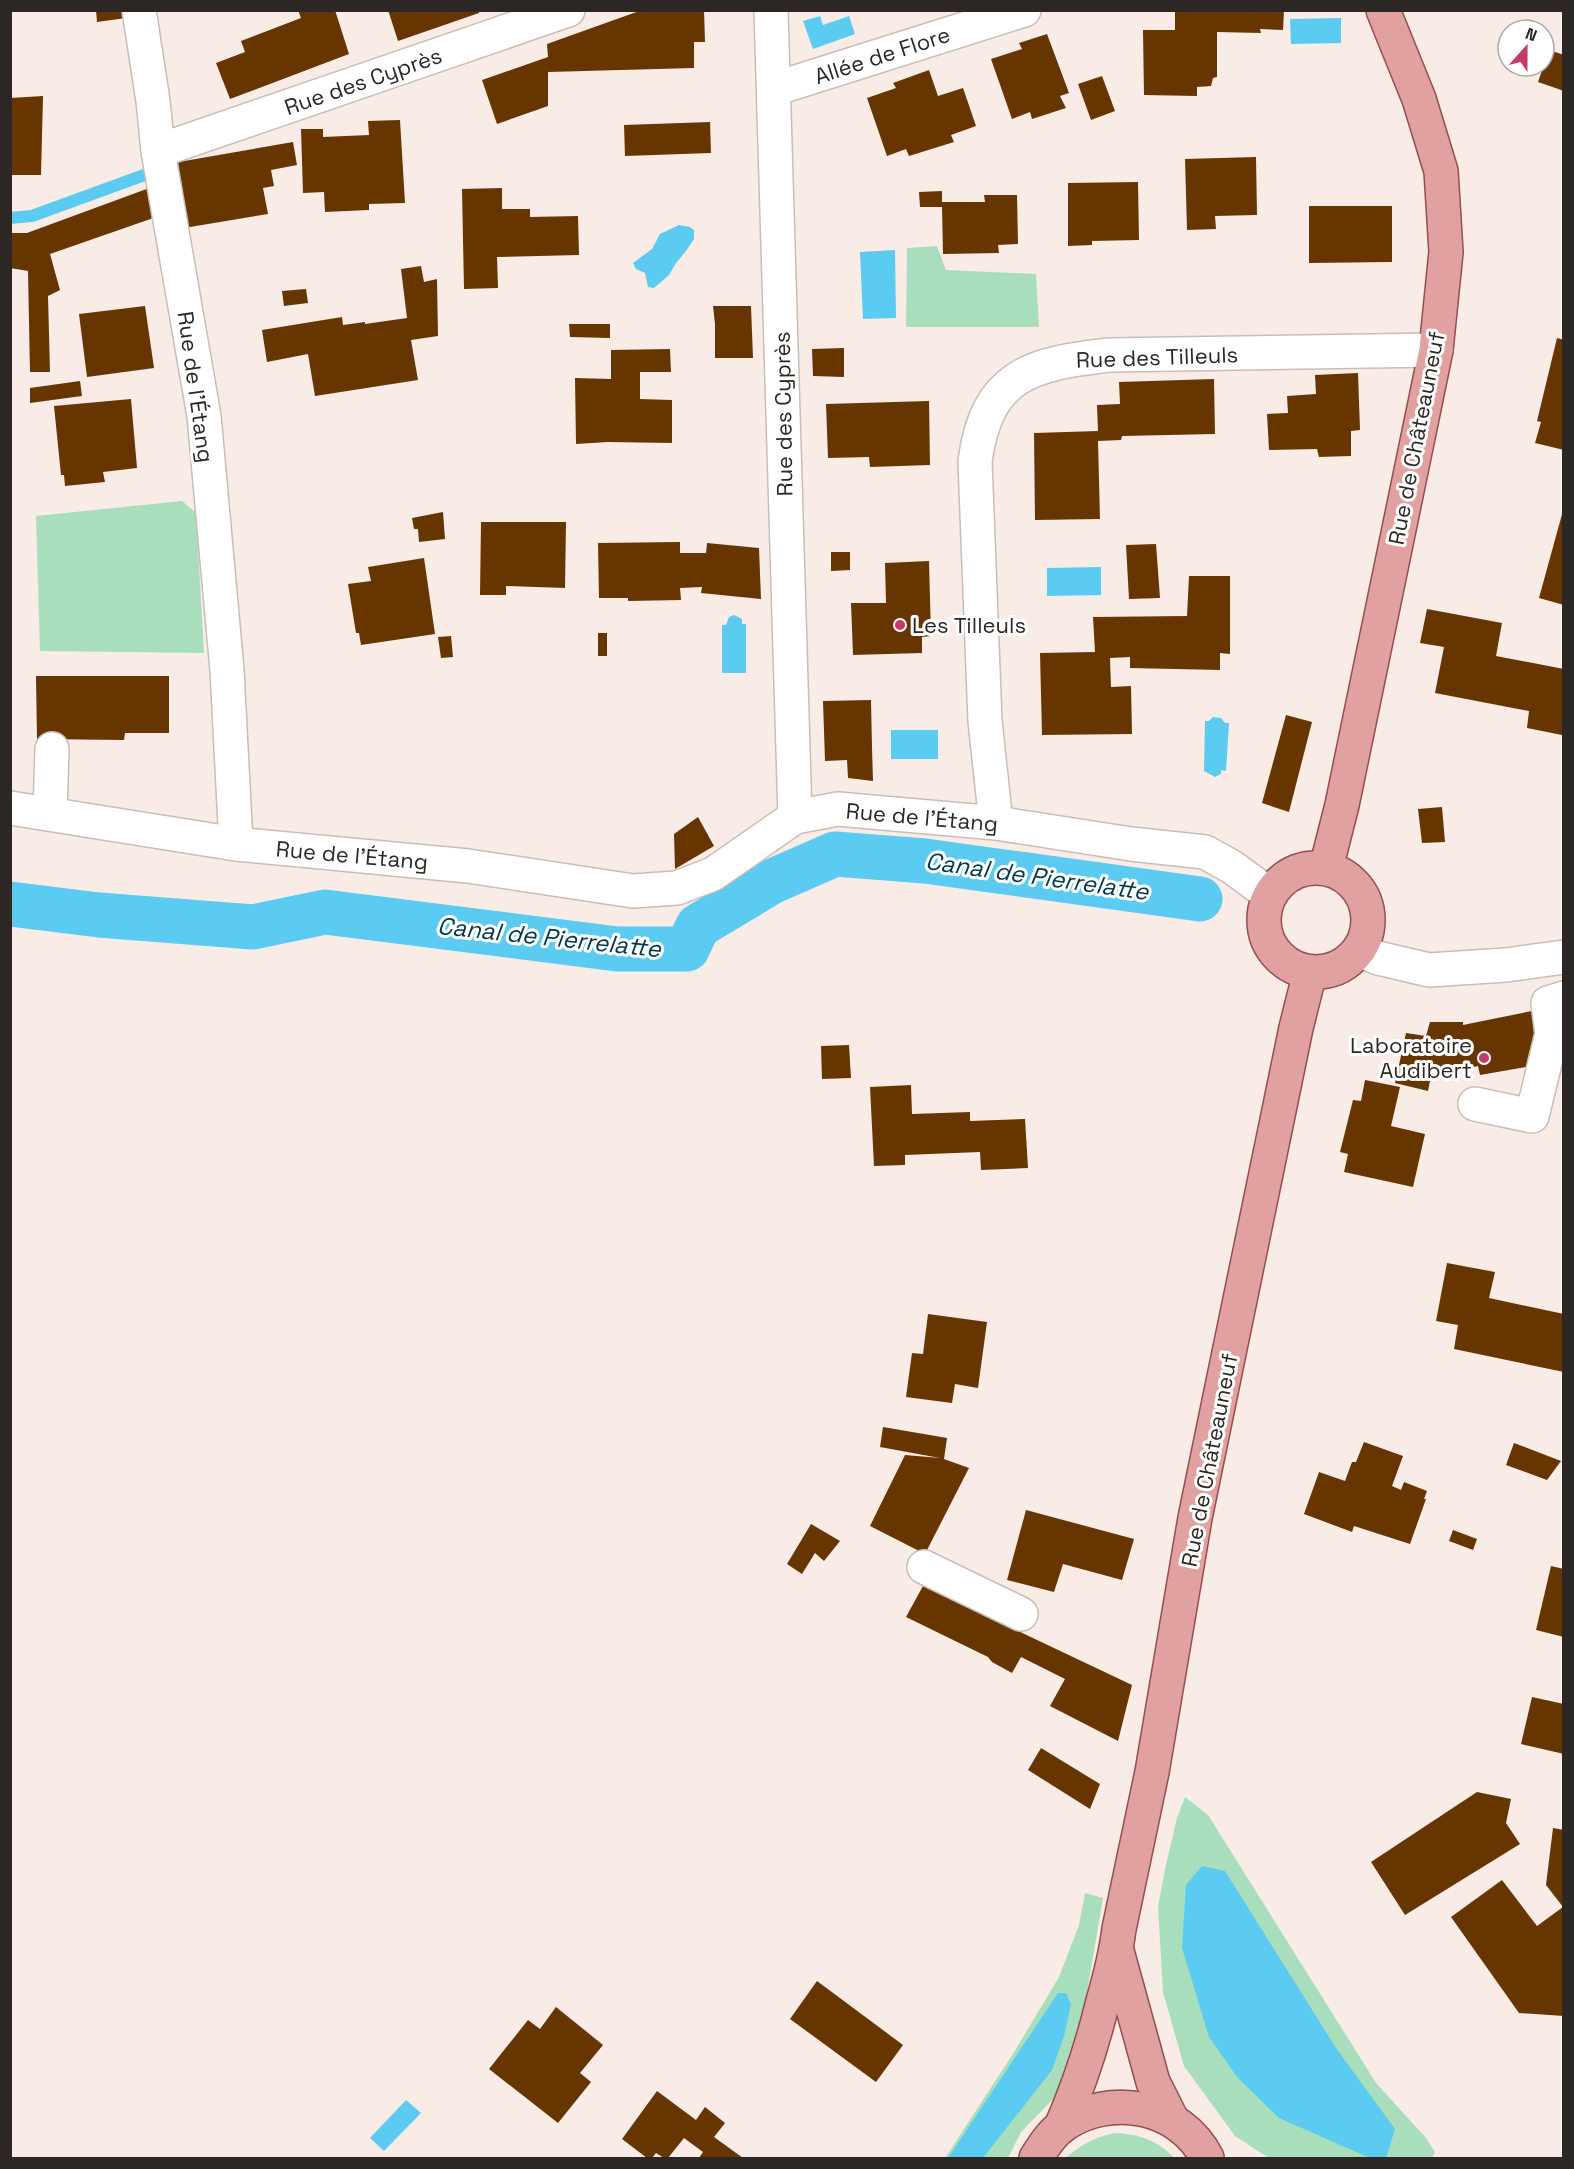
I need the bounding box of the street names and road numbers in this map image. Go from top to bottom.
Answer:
street label: Allée de Flore [811,20,953,90]
street label: Rue des Cyprès [281,41,445,121]
street label: Rue de l'Étang [172,310,220,464]
street label: Rue de Châteauneuf [1382,329,1450,547]
street label: Rue des Cyprès [768,331,798,497]
street label: Rue des Tilleuls [1075,340,1239,374]
street label: Rue de l'Étang [845,796,999,838]
street label: Rue de l'Étang [275,834,429,876]
street label: Rue de Châteauneuf [1175,1351,1243,1569]

